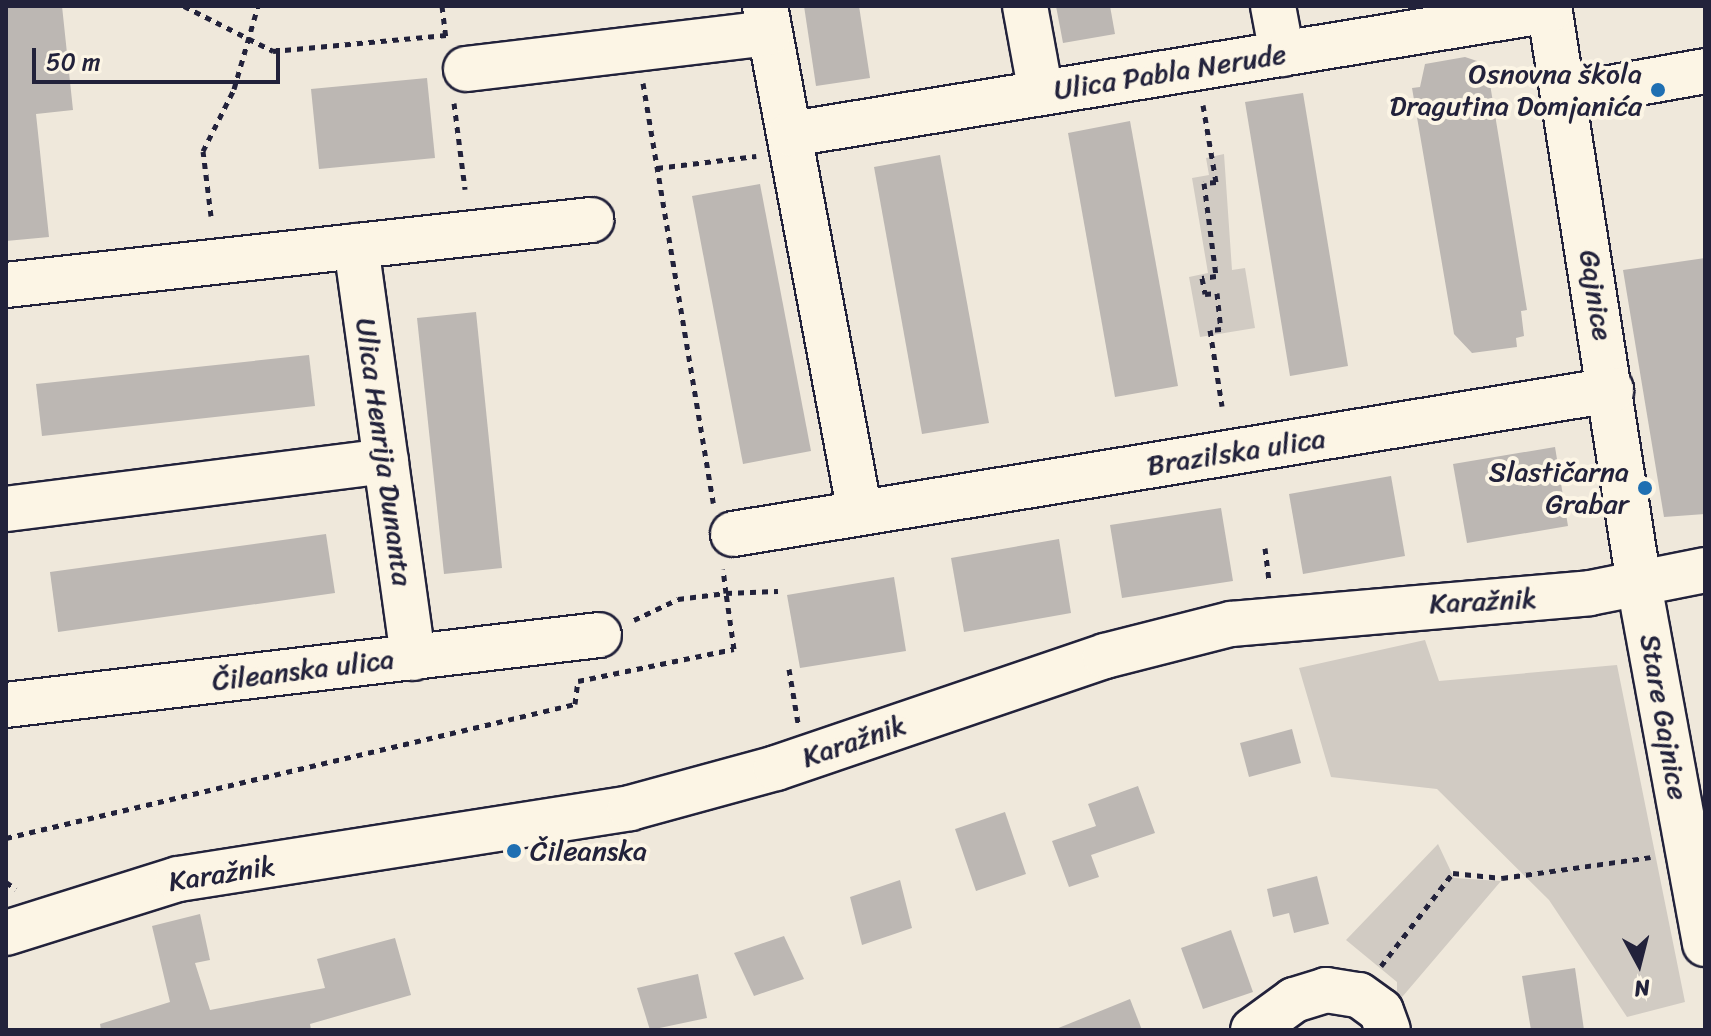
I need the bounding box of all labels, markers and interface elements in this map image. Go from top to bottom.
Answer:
scale bar [36,32,284,82]
street label: Ulica Pabla Nerude [1052,37,1288,107]
text: 50 m [46,41,101,83]
place label: Osnovna škola Dragutina Domjanića [1389,57,1642,123]
marker: Osnovna škola Dragutina Domjanića [1649,81,1667,99]
street label: Gajnice [1572,247,1620,343]
street label: Ulica Henrija Dunanta [349,317,419,587]
street label: Brazilska ulica [1144,421,1328,483]
place label: Slastičarna Grabar [1489,455,1629,521]
marker: Slastičarna Grabar [1636,479,1654,497]
street label: Karažnik [1428,581,1538,621]
street label: Stare Gajnice [1633,631,1695,803]
street label: Čileanska ulica [210,642,396,698]
street label: Karažnik [798,708,910,774]
place label: Čileanska [530,834,647,868]
marker: Čileanska [505,842,523,860]
street label: Karažnik [166,849,278,899]
north arrow [1599,924,1679,1004]
text: N [1632,968,1652,1009]

